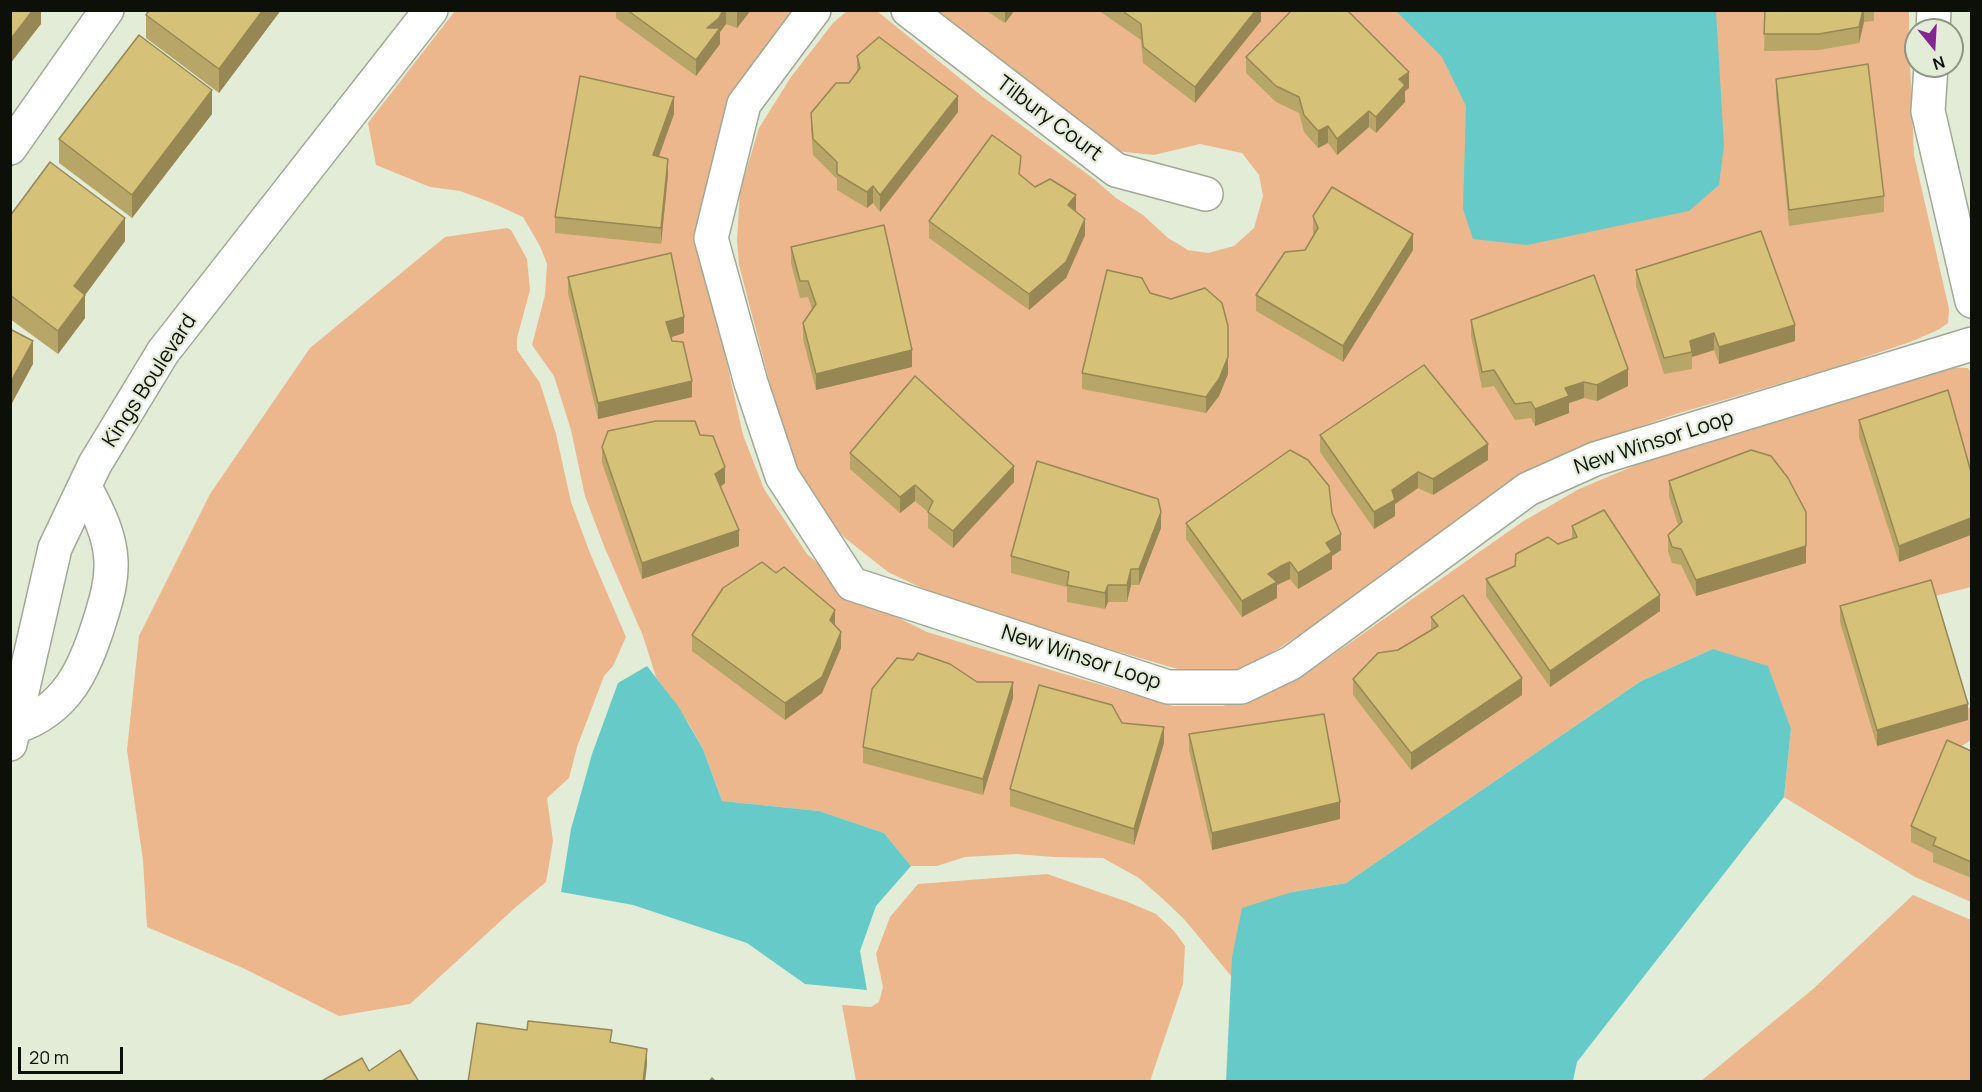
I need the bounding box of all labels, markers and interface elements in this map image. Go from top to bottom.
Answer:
north arrow [1904,18,1964,78]
text: N [1930,51,1948,75]
street label: Tilbury Court [991,71,1107,167]
street label: Kings Boulevard [98,310,202,452]
street label: New Winsor Loop [1571,405,1737,481]
street label: New Winsor Loop [998,620,1164,696]
scale bar [21,1035,126,1073]
text: 20 m [29,1045,69,1069]

